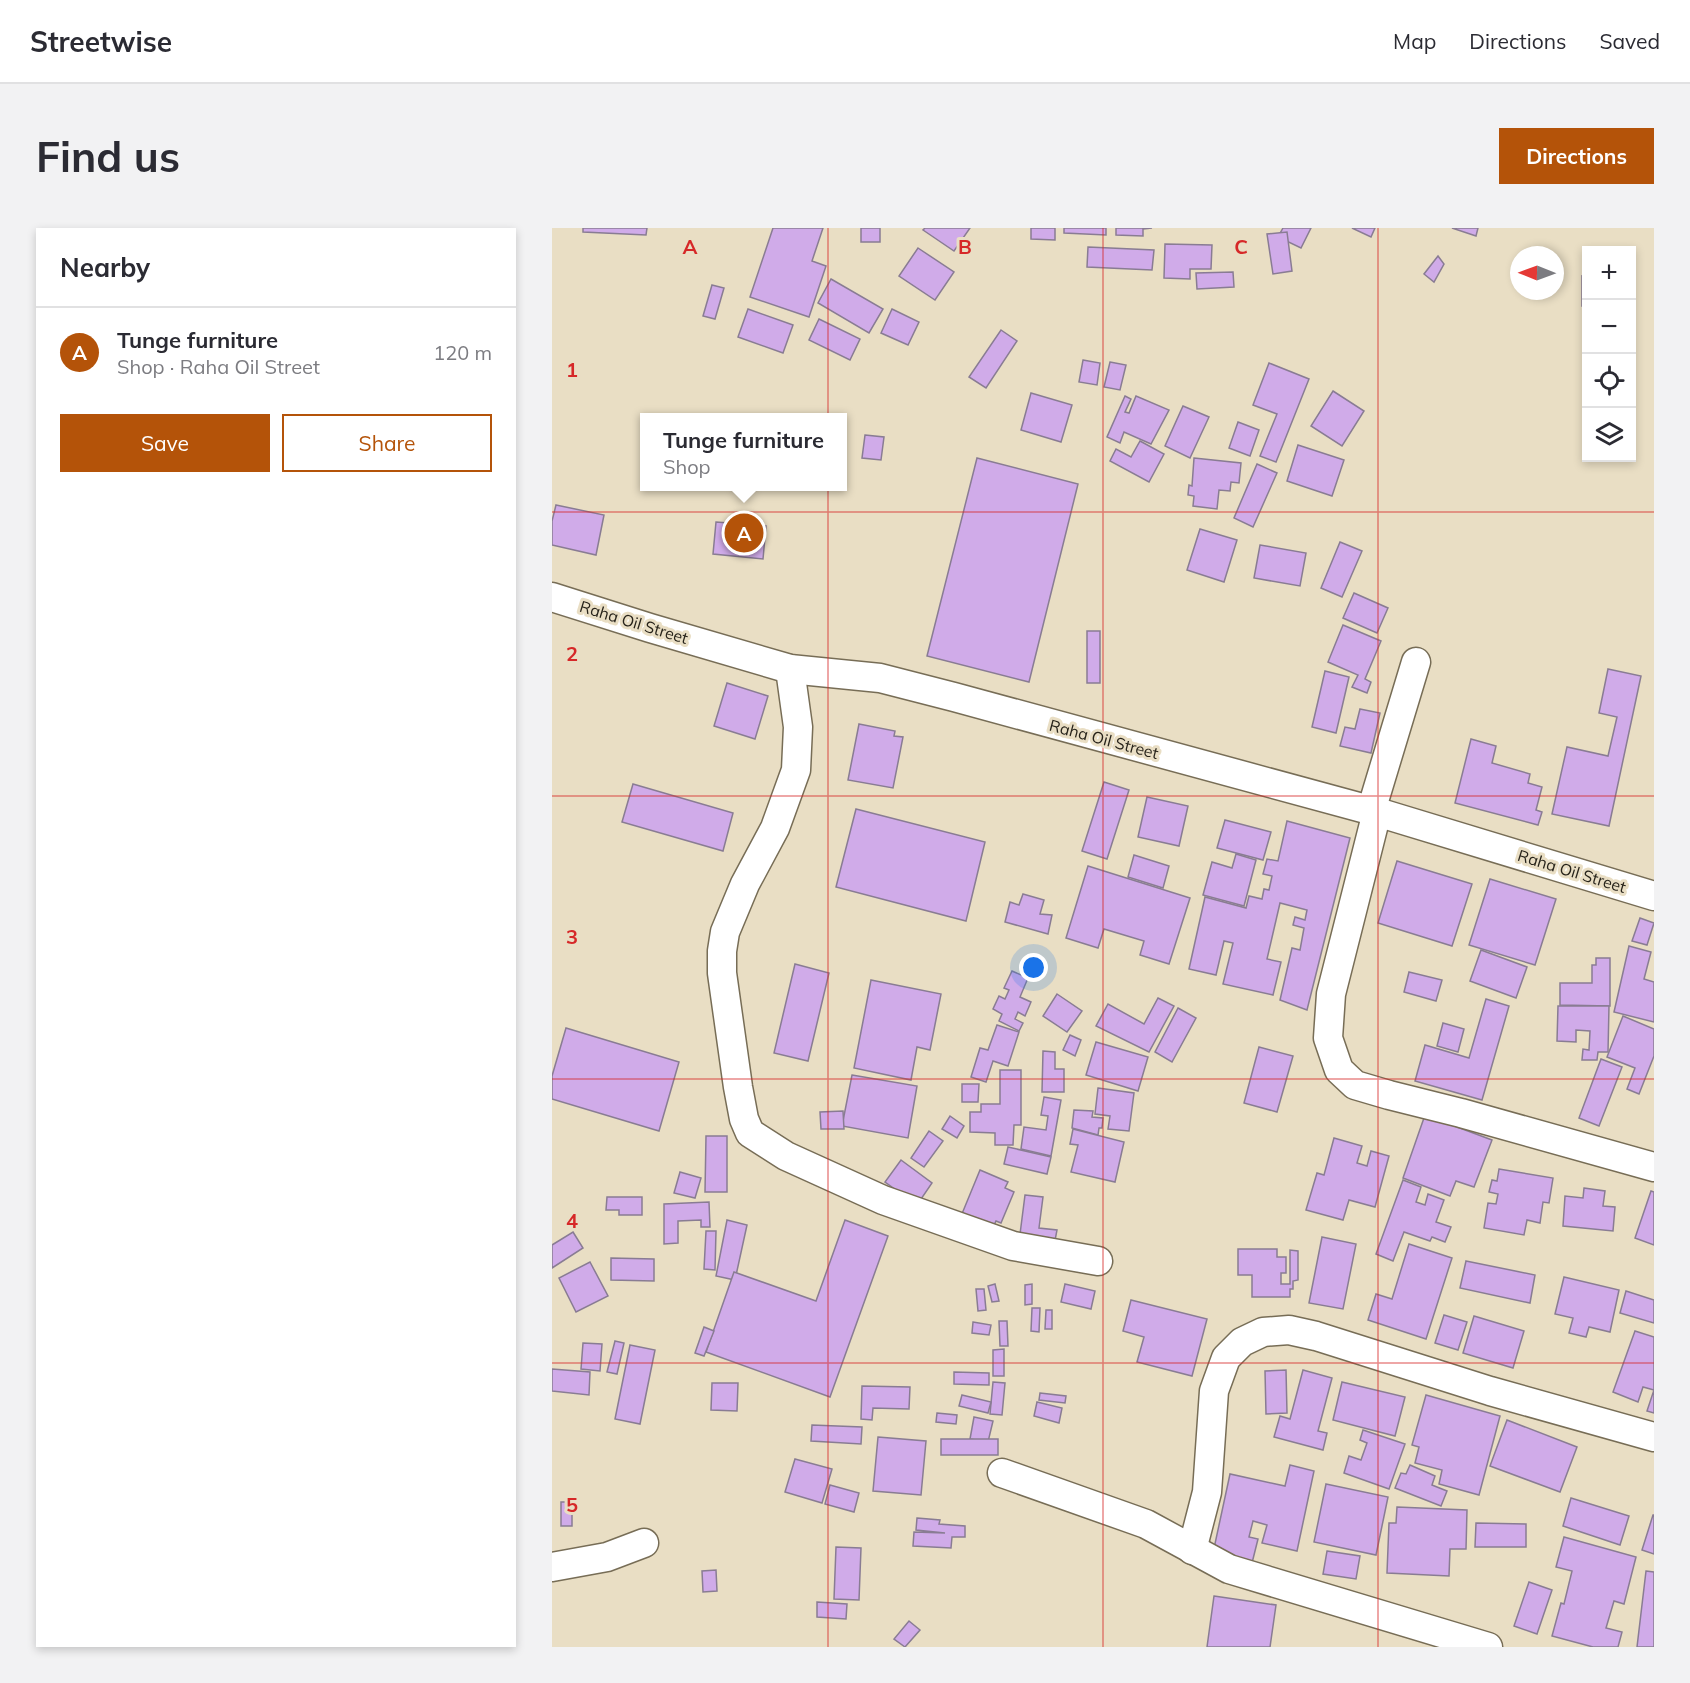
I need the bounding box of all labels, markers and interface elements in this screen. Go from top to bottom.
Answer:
text: Streetwise [30,24,172,59]
text: Map [1393,28,1436,54]
text: Directions [1469,28,1566,54]
text: Saved [1599,28,1660,54]
button: Directions [1499,128,1654,184]
text: Find us [36,130,180,183]
text: A [683,234,698,259]
text: B [958,234,972,259]
text: C [1234,234,1248,259]
north arrow [1510,246,1564,300]
map controls [1582,246,1636,462]
button: + [1582,246,1636,300]
text: Nearby [60,251,150,284]
button: − [1582,300,1636,354]
text: Tunge furniture [117,326,278,354]
text: A [72,340,87,365]
text: 120 m [433,340,492,365]
text: Shop · Raha Oil Street [117,354,320,379]
button: locate [1582,354,1636,408]
text: 1 [566,357,578,382]
button: layers [1582,408,1636,462]
popup [640,413,847,491]
button: Save [60,414,270,472]
button: Share [282,414,492,472]
text: Tunge furniture [663,426,824,454]
text: Shop [663,454,711,479]
pin: A [724,510,764,556]
street label: Raha Oil Street [577,596,691,648]
text: 2 [566,641,578,666]
street label: Raha Oil Street [1047,715,1161,763]
street label: Raha Oil Street [1515,845,1629,897]
text: 3 [566,924,578,949]
your location [1019,953,1048,982]
text: 4 [566,1208,578,1233]
text: 5 [566,1492,578,1517]

